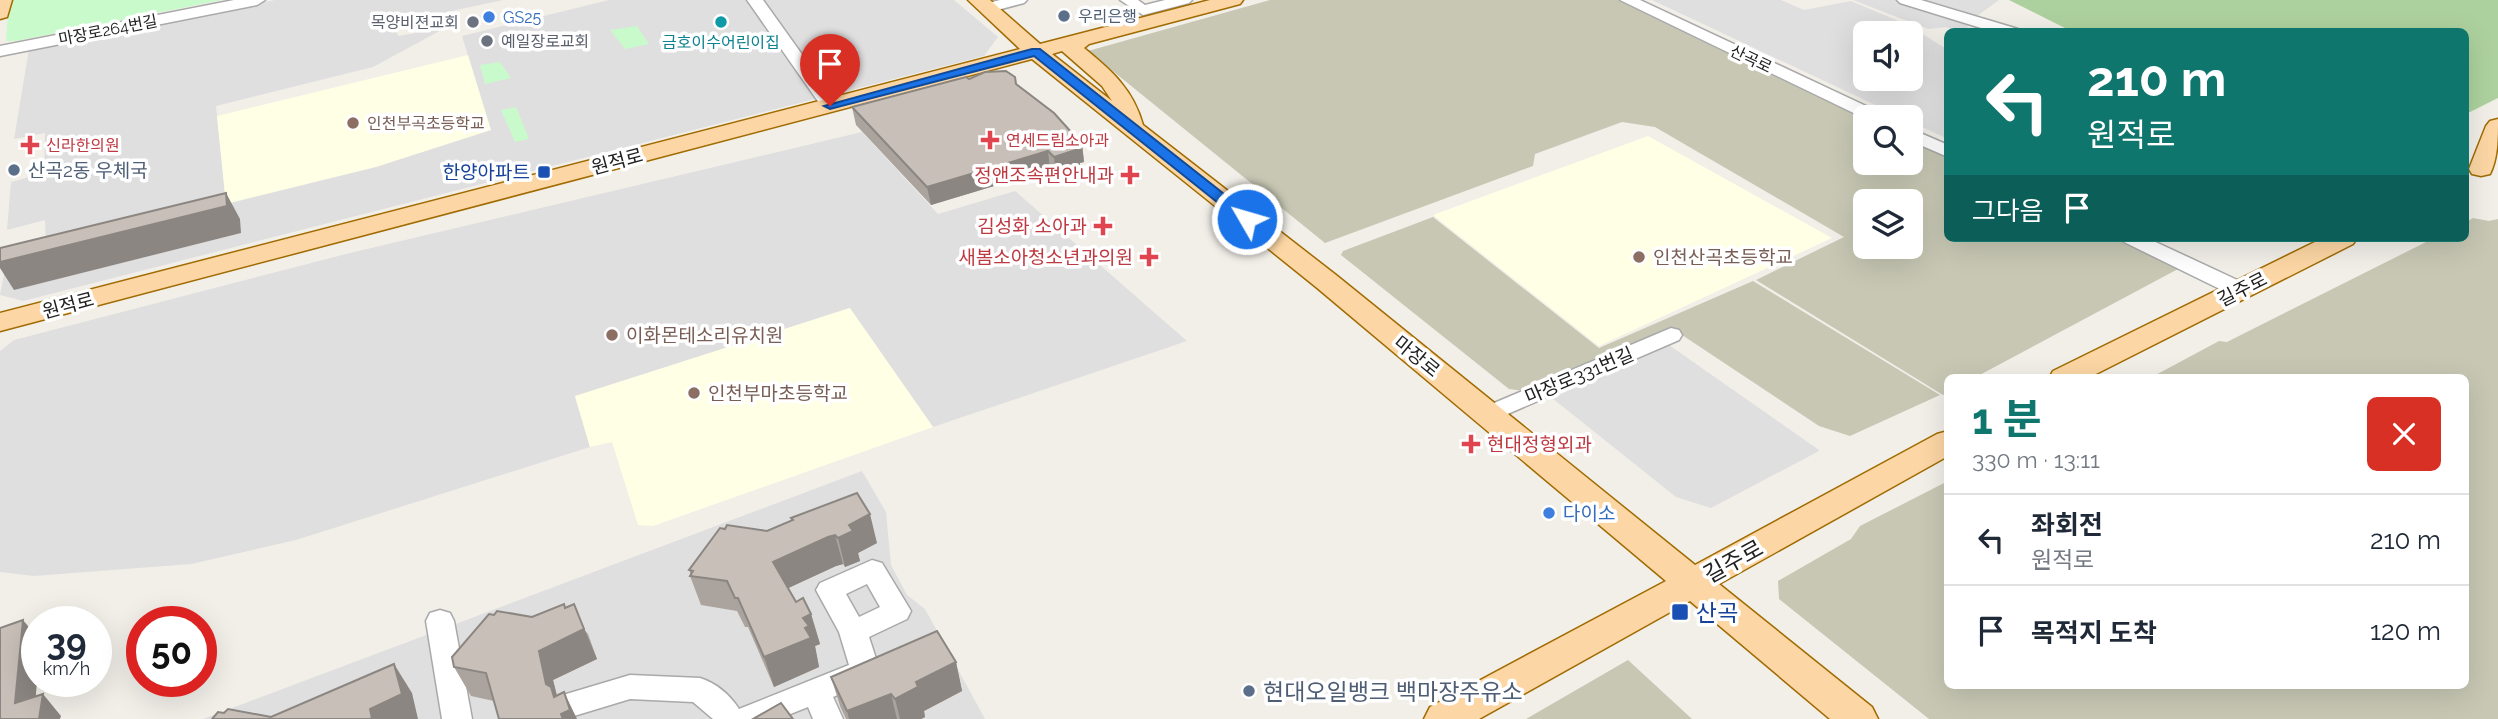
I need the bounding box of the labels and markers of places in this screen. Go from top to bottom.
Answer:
place label: 우리은행 [1078,7,1137,26]
place label: GS25 [503,8,542,27]
marker: 우리은행 [1056,8,1072,24]
marker: GS25 [481,9,497,25]
place label: 목양비젼교회 [371,13,459,32]
marker: 목양비젼교회 [465,14,481,30]
marker: 금호이수어린이집 [713,14,729,30]
place label: 예일장로교회 [501,32,589,51]
marker: 예일장로교회 [479,33,495,49]
place label: 금호이수어린이집 [662,33,780,52]
pin [800,34,860,106]
place label: 인천부곡초등학교 [367,114,485,133]
marker: 인천부곡초등학교 [345,115,361,131]
marker: 연세드림소아과 [980,130,1000,150]
place label: 연세드림소아과 [1006,131,1109,150]
marker: 신라한의원 [20,135,40,155]
place label: 신라한의원 [46,136,120,155]
place label: 산곡2동 우체국 [28,159,148,181]
place label: 한양아파트 [443,161,530,183]
marker: 산곡2동 우체국 [6,162,22,178]
marker: 한양아파트 [536,164,552,180]
place label: 정앤조속편안내과 [974,164,1114,186]
marker: 정앤조속편안내과 [1120,165,1140,185]
place label: 김성화 소아과 [977,215,1087,237]
marker: 김성화 소아과 [1093,216,1113,236]
place label: 새봄소아청소년과의원 [958,246,1133,268]
place label: 인천산곡초등학교 [1653,246,1793,268]
marker: 새봄소아청소년과의원 [1139,247,1159,267]
marker: 인천산곡초등학교 [1631,249,1647,265]
place label: 이화몬테소리유치원 [626,324,783,346]
marker: 이화몬테소리유치원 [604,327,620,343]
place label: 인천부마초등학교 [708,382,848,404]
marker: 인천부마초등학교 [686,385,702,401]
place label: 현대정형외과 [1487,433,1592,455]
marker: 현대정형외과 [1461,434,1481,454]
place label: 다이소 [1563,502,1615,524]
marker: 다이소 [1541,505,1557,521]
place label: 산곡 [1696,599,1738,626]
marker: 산곡 [1670,602,1690,622]
place label: 현대오일뱅크 백마장주유소 [1263,678,1523,705]
marker: 현대오일뱅크 백마장주유소 [1241,683,1257,699]

